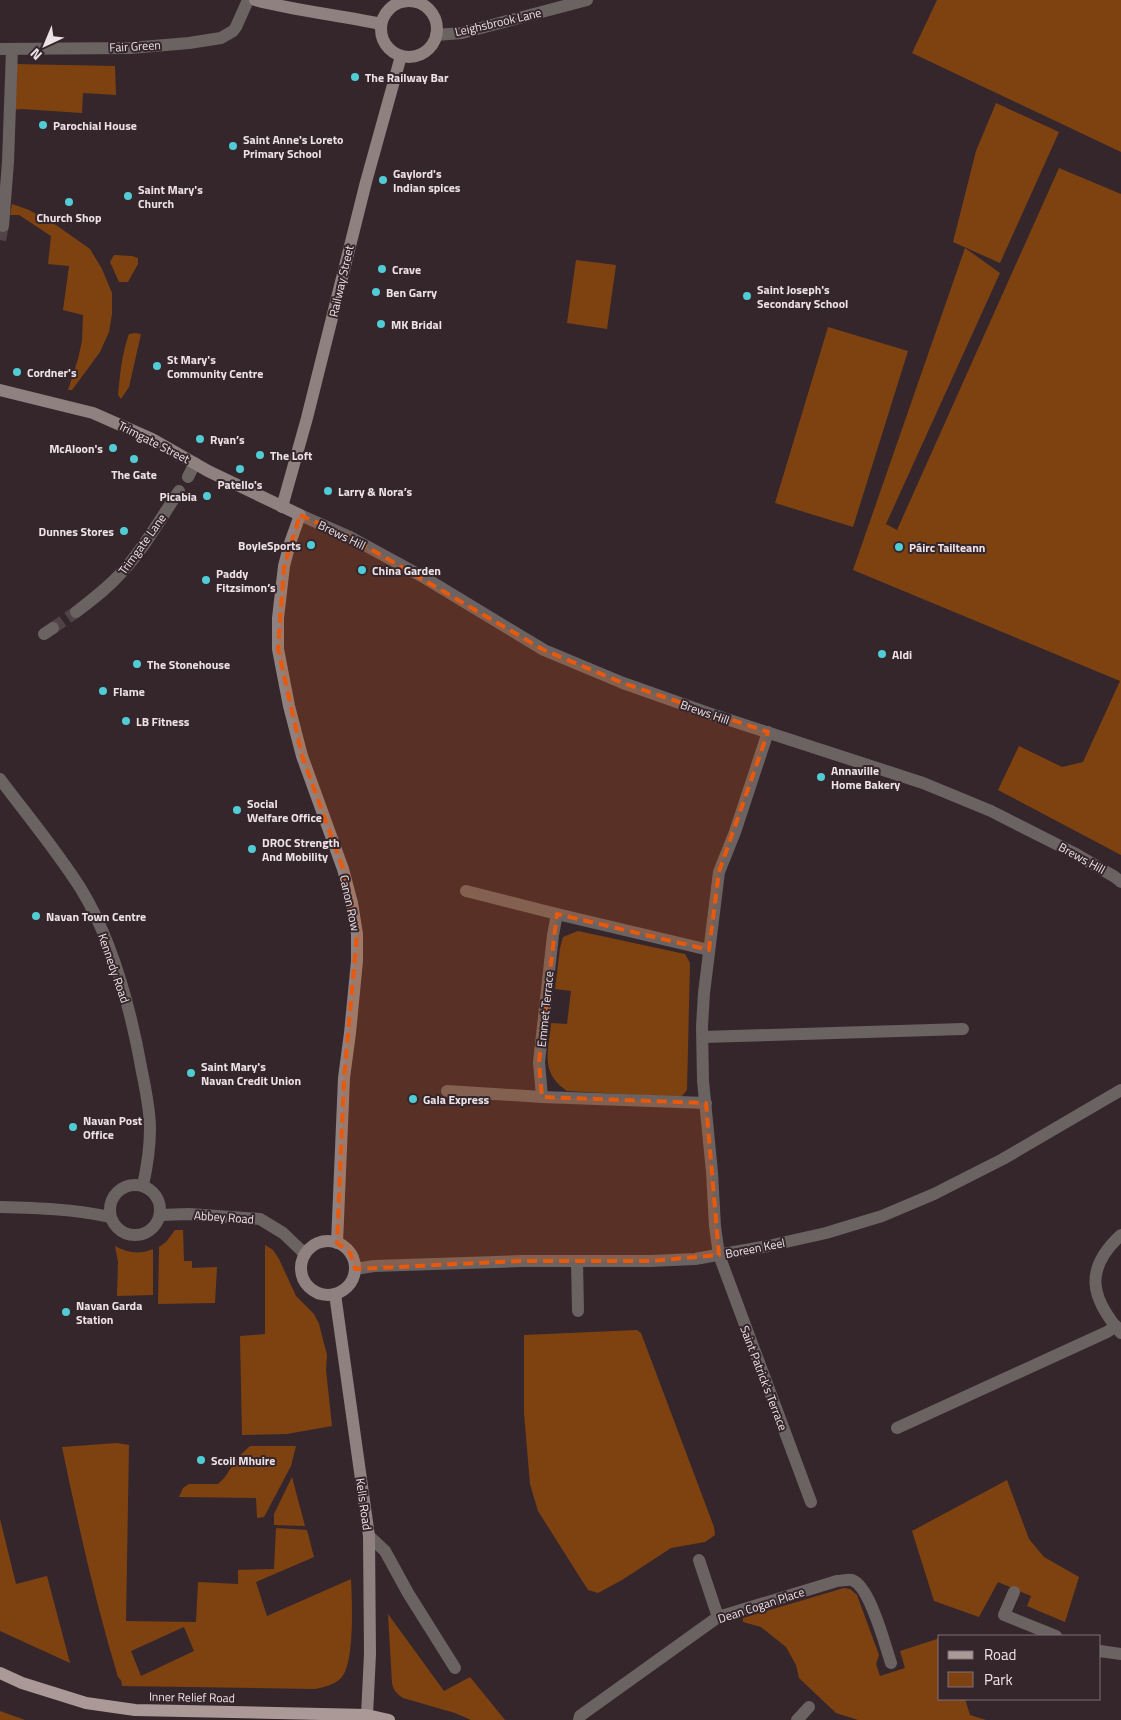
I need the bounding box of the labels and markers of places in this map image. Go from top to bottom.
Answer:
place label: The Railway Bar [365,68,449,87]
marker: The Railway Bar [349,71,361,83]
place label: Parochial House [53,116,137,135]
marker: Parochial House [37,119,49,131]
place label: Saint Anne's Loreto Primary School [243,130,343,163]
marker: Saint Anne's Loreto Primary School [227,140,239,152]
place label: Gaylord's Indian spices [393,164,461,197]
marker: Gaylord's Indian spices [377,174,389,186]
place label: Saint Mary's Church [138,180,203,213]
marker: Saint Mary's Church [122,190,134,202]
marker: Church Shop [63,196,75,208]
place label: Church Shop [37,208,102,227]
place label: Crave [392,260,421,279]
marker: Crave [376,263,388,275]
place label: Saint Joseph's Secondary School [757,280,848,313]
place label: Ben Garry [386,283,437,302]
marker: Ben Garry [370,286,382,298]
marker: Saint Joseph's Secondary School [741,290,753,302]
place label: MK Bridal [391,315,442,334]
marker: MK Bridal [375,318,387,330]
place label: St Mary's Community Centre [167,350,263,383]
marker: St Mary's Community Centre [151,360,163,372]
place label: Cordner's [27,363,77,382]
marker: Cordner's [11,366,23,378]
place label: Ryan’s [210,430,245,449]
marker: Ryan’s [194,433,206,445]
place label: McAloon's [49,439,103,458]
marker: McAloon's [107,442,119,454]
place label: The Loft [270,446,313,465]
marker: The Loft [254,449,266,461]
marker: The Gate [128,453,140,465]
marker: Patello's [234,463,246,475]
place label: The Gate [111,465,157,484]
place label: Patello's [218,475,263,494]
place label: Larry & Nora’s [338,482,412,501]
marker: Larry & Nora’s [322,485,334,497]
place label: Picabia [160,487,197,506]
marker: Picabia [201,490,213,502]
place label: Dunnes Stores [39,522,114,541]
marker: Dunnes Stores [118,525,130,537]
place label: BoyleSports [238,536,301,555]
place label: Páirc Tailteann [909,538,986,557]
marker: BoyleSports [305,539,317,551]
marker: Páirc Tailteann [893,541,905,553]
place label: China Garden [372,561,441,580]
place label: Paddy Fitzsimon’s [216,564,276,597]
marker: China Garden [356,564,368,576]
marker: Paddy Fitzsimon’s [200,574,212,586]
place label: Aldi [892,645,912,664]
marker: Aldi [876,648,888,660]
place label: The Stonehouse [147,655,230,674]
marker: The Stonehouse [131,658,143,670]
place label: Flame [113,682,145,701]
marker: Flame [97,685,109,697]
place label: LB Fitness [136,712,190,731]
marker: LB Fitness [120,715,132,727]
place label: Annaville Home Bakery [831,761,900,794]
marker: Annaville Home Bakery [815,771,827,783]
place label: Social Welfare Office [247,794,322,827]
marker: Social Welfare Office [231,804,243,816]
place label: DROC Strength And Mobility [262,833,340,866]
marker: DROC Strength And Mobility [246,843,258,855]
place label: Navan Town Centre [46,907,146,926]
marker: Navan Town Centre [30,910,42,922]
place label: Saint Mary's Navan Credit Union [201,1057,301,1090]
marker: Saint Mary's Navan Credit Union [185,1067,197,1079]
place label: Gala Express [423,1090,490,1109]
marker: Gala Express [407,1093,419,1105]
place label: Navan Post Office [83,1111,143,1144]
marker: Navan Post Office [67,1121,79,1133]
place label: Navan Garda Station [76,1296,142,1329]
marker: Navan Garda Station [60,1306,72,1318]
place label: Scoil Mhuire [211,1451,275,1470]
marker: Scoil Mhuire [195,1454,207,1466]

